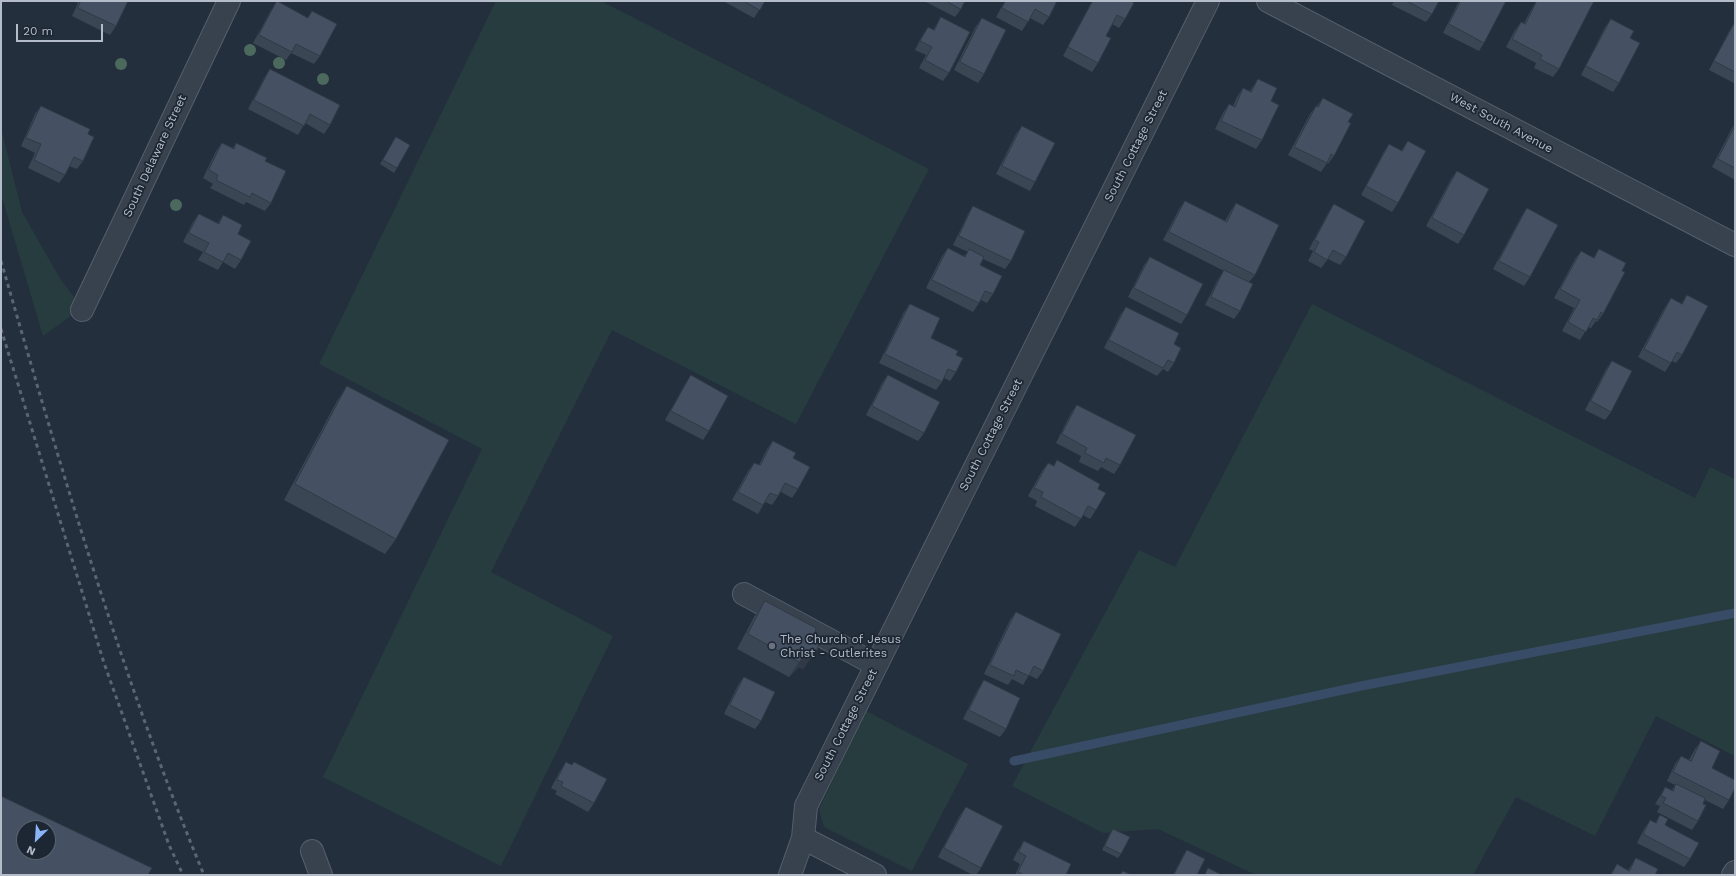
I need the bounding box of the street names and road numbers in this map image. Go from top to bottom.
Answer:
street label: South Cottage Street [1101,88,1171,204]
street label: West South Avenue [1447,90,1555,156]
street label: South Delaware Street [120,93,190,219]
street label: South Cottage Street [956,377,1026,493]
street label: South Cottage Street [811,667,881,783]

